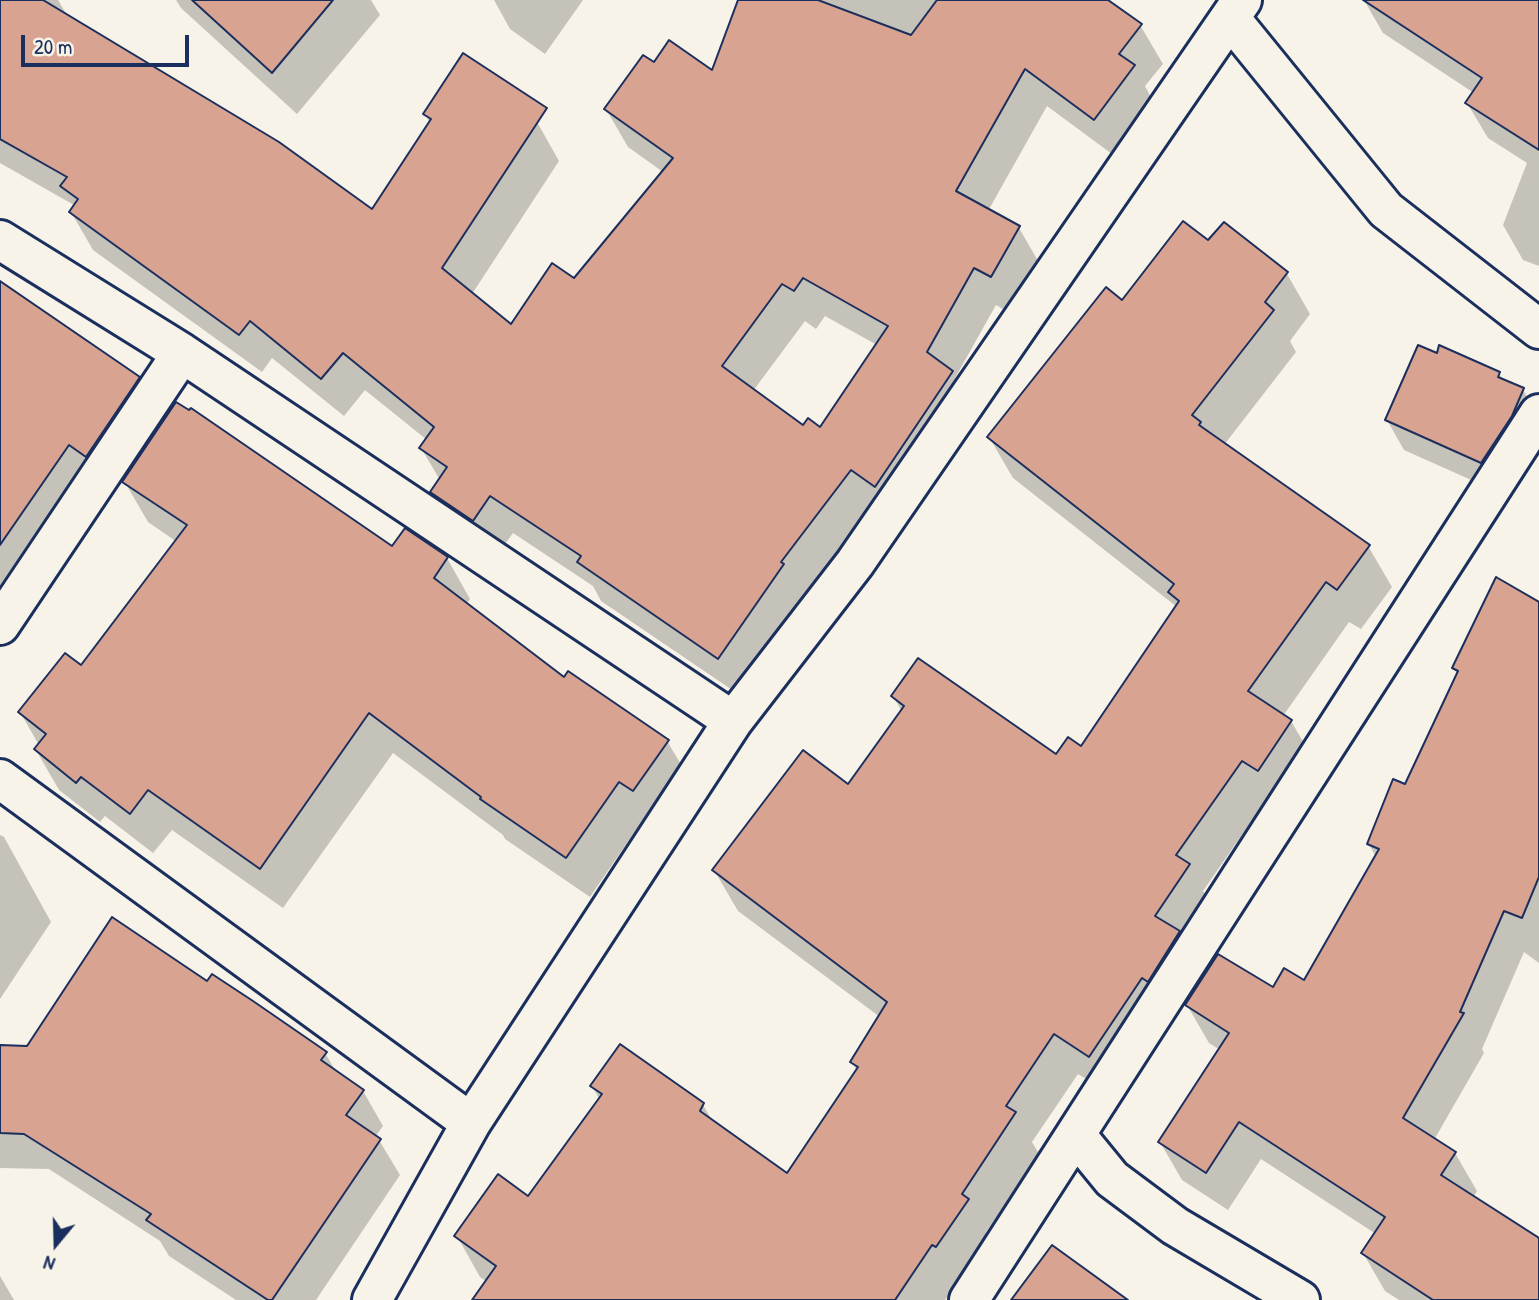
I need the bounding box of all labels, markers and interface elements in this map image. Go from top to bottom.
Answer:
scale bar [24,21,192,65]
text: 20 m [34,32,72,61]
north arrow [21,1209,91,1279]
text: N [40,1250,58,1278]

